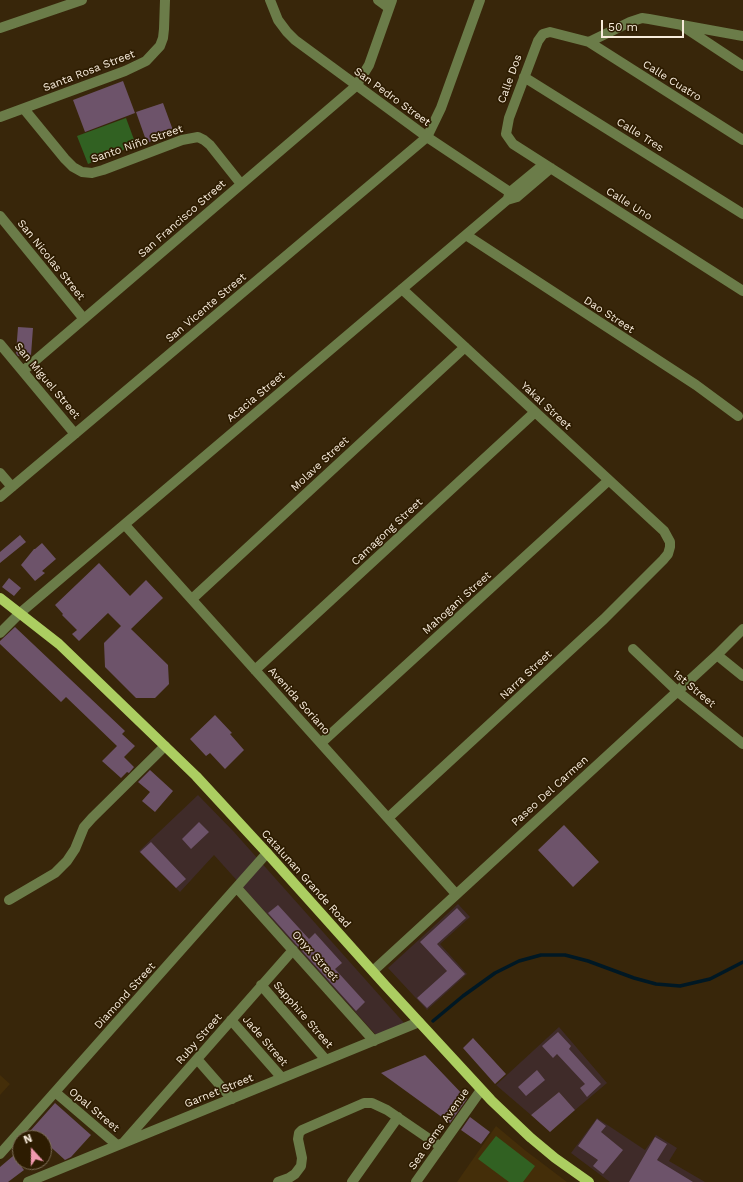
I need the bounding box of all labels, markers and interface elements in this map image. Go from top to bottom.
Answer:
scale bar [603,12,686,38]
text: 50 m [608,20,638,34]
street label: Santa Rosa Street [41,47,137,95]
street label: Calle Dos [495,53,525,105]
street label: Calle Cuatro [640,58,704,104]
street label: San Pedro Street [351,65,433,129]
street label: Calle Tres [614,115,666,155]
street label: Santo Niño Street [89,122,185,166]
street label: San Francisco Street [135,177,229,261]
street label: Calle Uno [604,185,654,223]
street label: San Nicolas Street [14,217,88,303]
street label: San Vicente Street [163,271,249,345]
street label: Dao Street [581,294,637,336]
street label: San Miguel Street [11,340,83,422]
street label: Acacia Street [224,369,288,425]
street label: Yakal Street [518,379,574,433]
street label: Molave Street [288,434,352,494]
street label: Camagong Street [349,496,425,568]
street label: Mahogani Street [420,569,494,637]
street label: Narra Street [497,648,555,702]
street label: Avenida Soriano [265,665,333,737]
street label: 1st Street [670,667,718,711]
street label: Paseo Del Carmen [509,753,591,829]
street label: Catalunan Grande Road [259,827,353,931]
street label: Onyx Street [289,928,341,984]
street label: Diamond Street [92,960,158,1032]
street label: Sapphire Street [270,979,336,1051]
street label: Ruby Street [173,1011,225,1067]
street label: Jade Street [240,1013,290,1069]
street label: Garnet Street [183,1071,255,1111]
street label: Opal Street [66,1085,122,1135]
street label: Sea Gems Avenue [406,1086,472,1172]
north arrow [12,1130,52,1170]
text: N [22,1132,34,1147]

